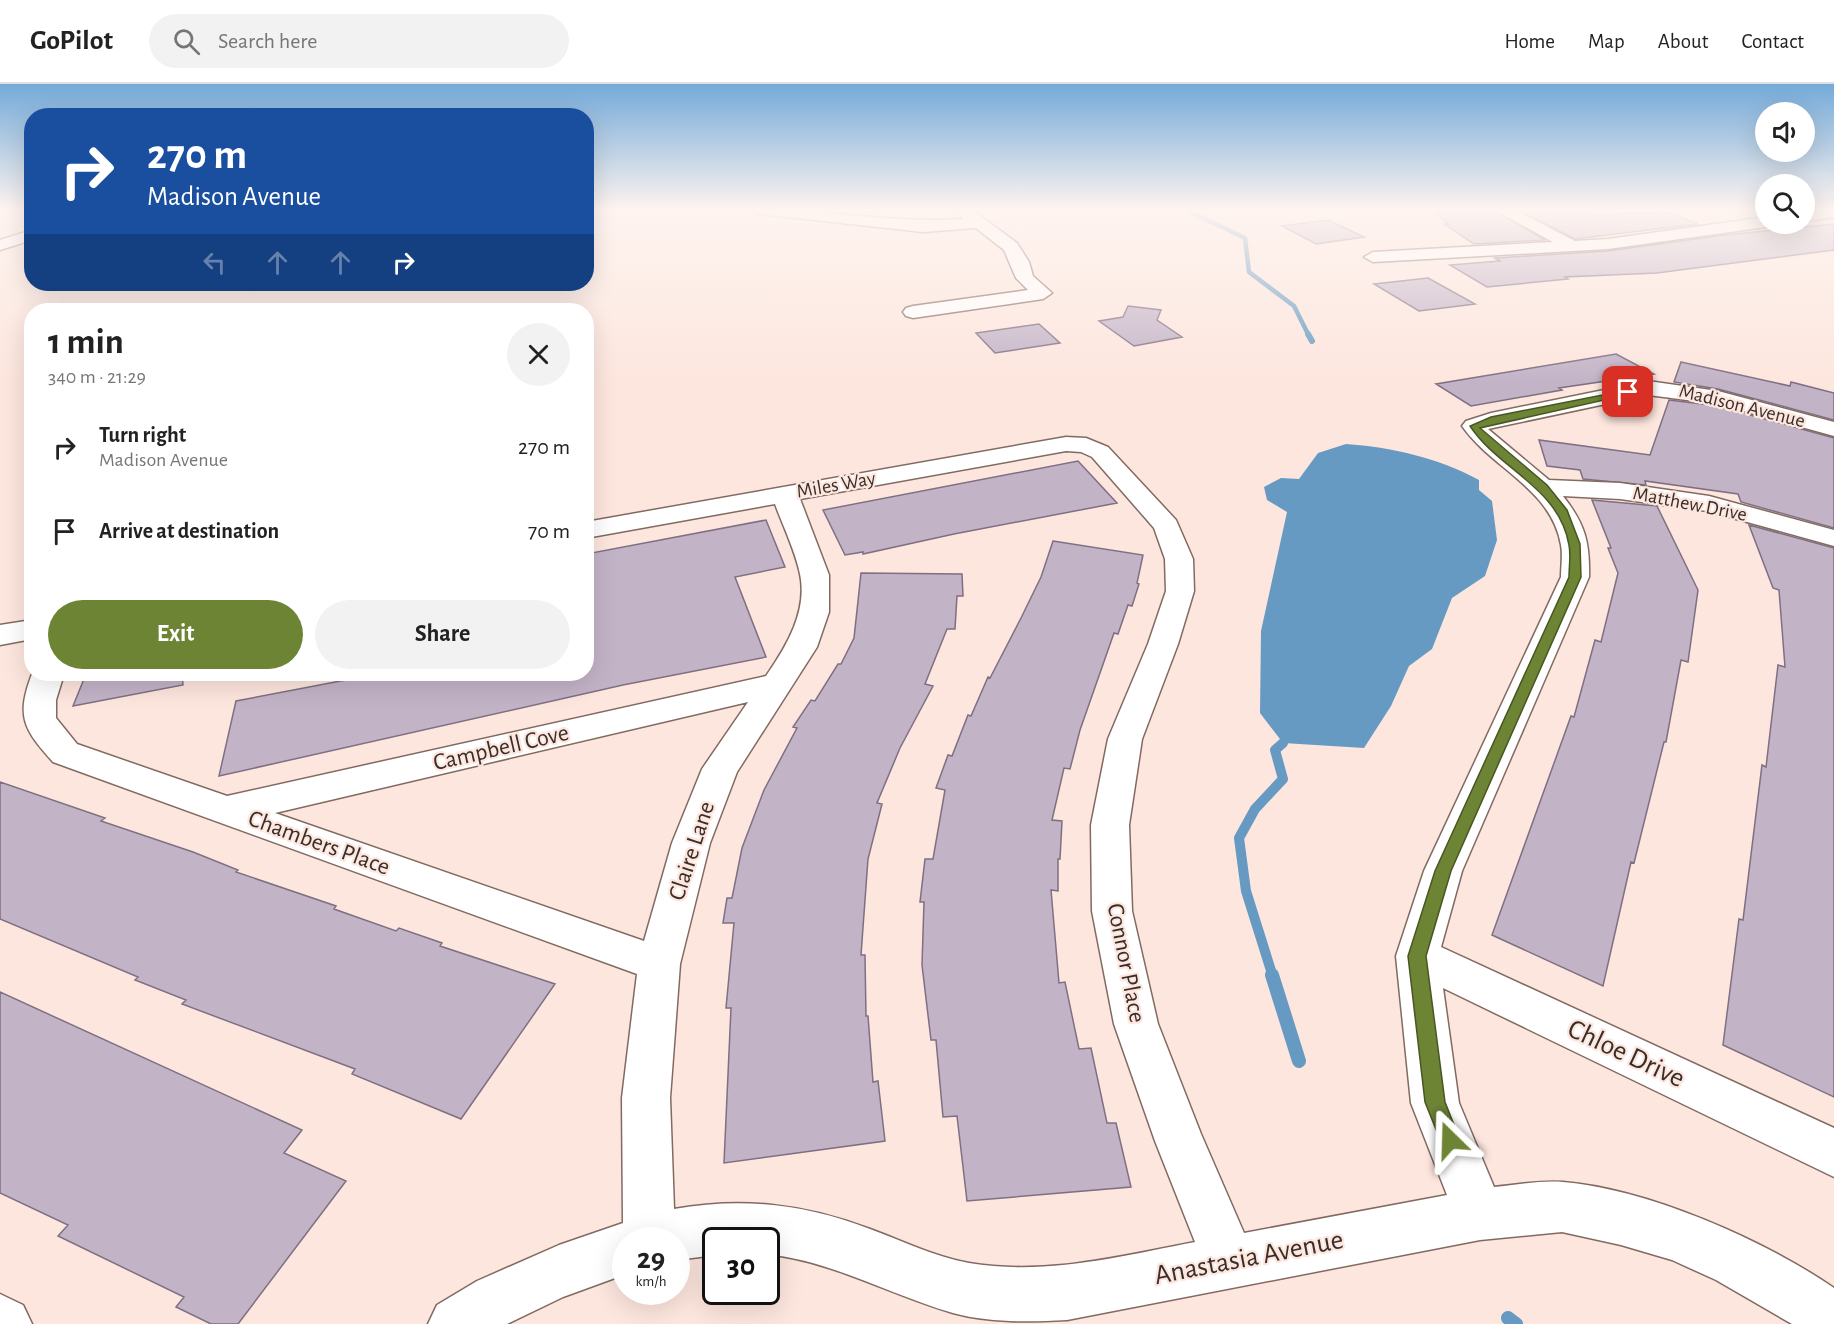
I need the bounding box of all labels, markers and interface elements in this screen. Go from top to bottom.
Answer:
search box [149,14,569,68]
icon: search [170,25,203,58]
text: GoPilot [30,27,113,55]
text: Search here [218,30,318,52]
text: Home [1504,31,1555,52]
text: Map [1588,31,1625,52]
text: About [1658,31,1708,52]
text: Contact [1741,31,1804,52]
map controls [1755,102,1815,234]
button: sound [1755,102,1815,162]
icon: right [48,132,126,210]
text: 270 m [147,134,247,176]
button: search [1755,174,1815,234]
text: Madison Avenue [147,183,321,210]
icon: left [198,246,231,279]
icon: ahead [261,246,294,279]
icon: ahead [324,246,357,279]
icon: right [387,246,420,279]
button: close [507,323,570,386]
text: 1 min [48,324,124,360]
pin [1602,366,1653,417]
text: 340 m · 21:29 [48,367,146,387]
icon: arrive [1611,375,1644,408]
street label: Madison Avenue [1677,381,1807,431]
text: Turn right [99,424,186,446]
icon: right [48,431,81,464]
text: 270 m [518,436,570,458]
text: Madison Avenue [99,450,228,470]
street label: Miles Way [795,468,877,502]
street label: Matthew Drive [1631,483,1749,525]
icon: arrive [48,515,81,548]
text: Arrive at destination [99,520,279,542]
text: 70 m [528,520,570,542]
button: Exit [48,600,303,669]
button: Share [315,600,570,669]
street label: Campbell Cove [431,721,571,775]
street label: Claire Lane [665,799,719,903]
street label: Chambers Place [245,806,393,880]
street label: Connor Place [1103,901,1149,1025]
street label: Chloe Drive [1563,1015,1689,1093]
position arrow [1418,1108,1482,1172]
street label: Anastasia Avenue [1152,1226,1346,1290]
speed limit sign: 30 [702,1227,780,1305]
text: 29 [637,1244,665,1274]
text: km/h [636,1274,666,1289]

